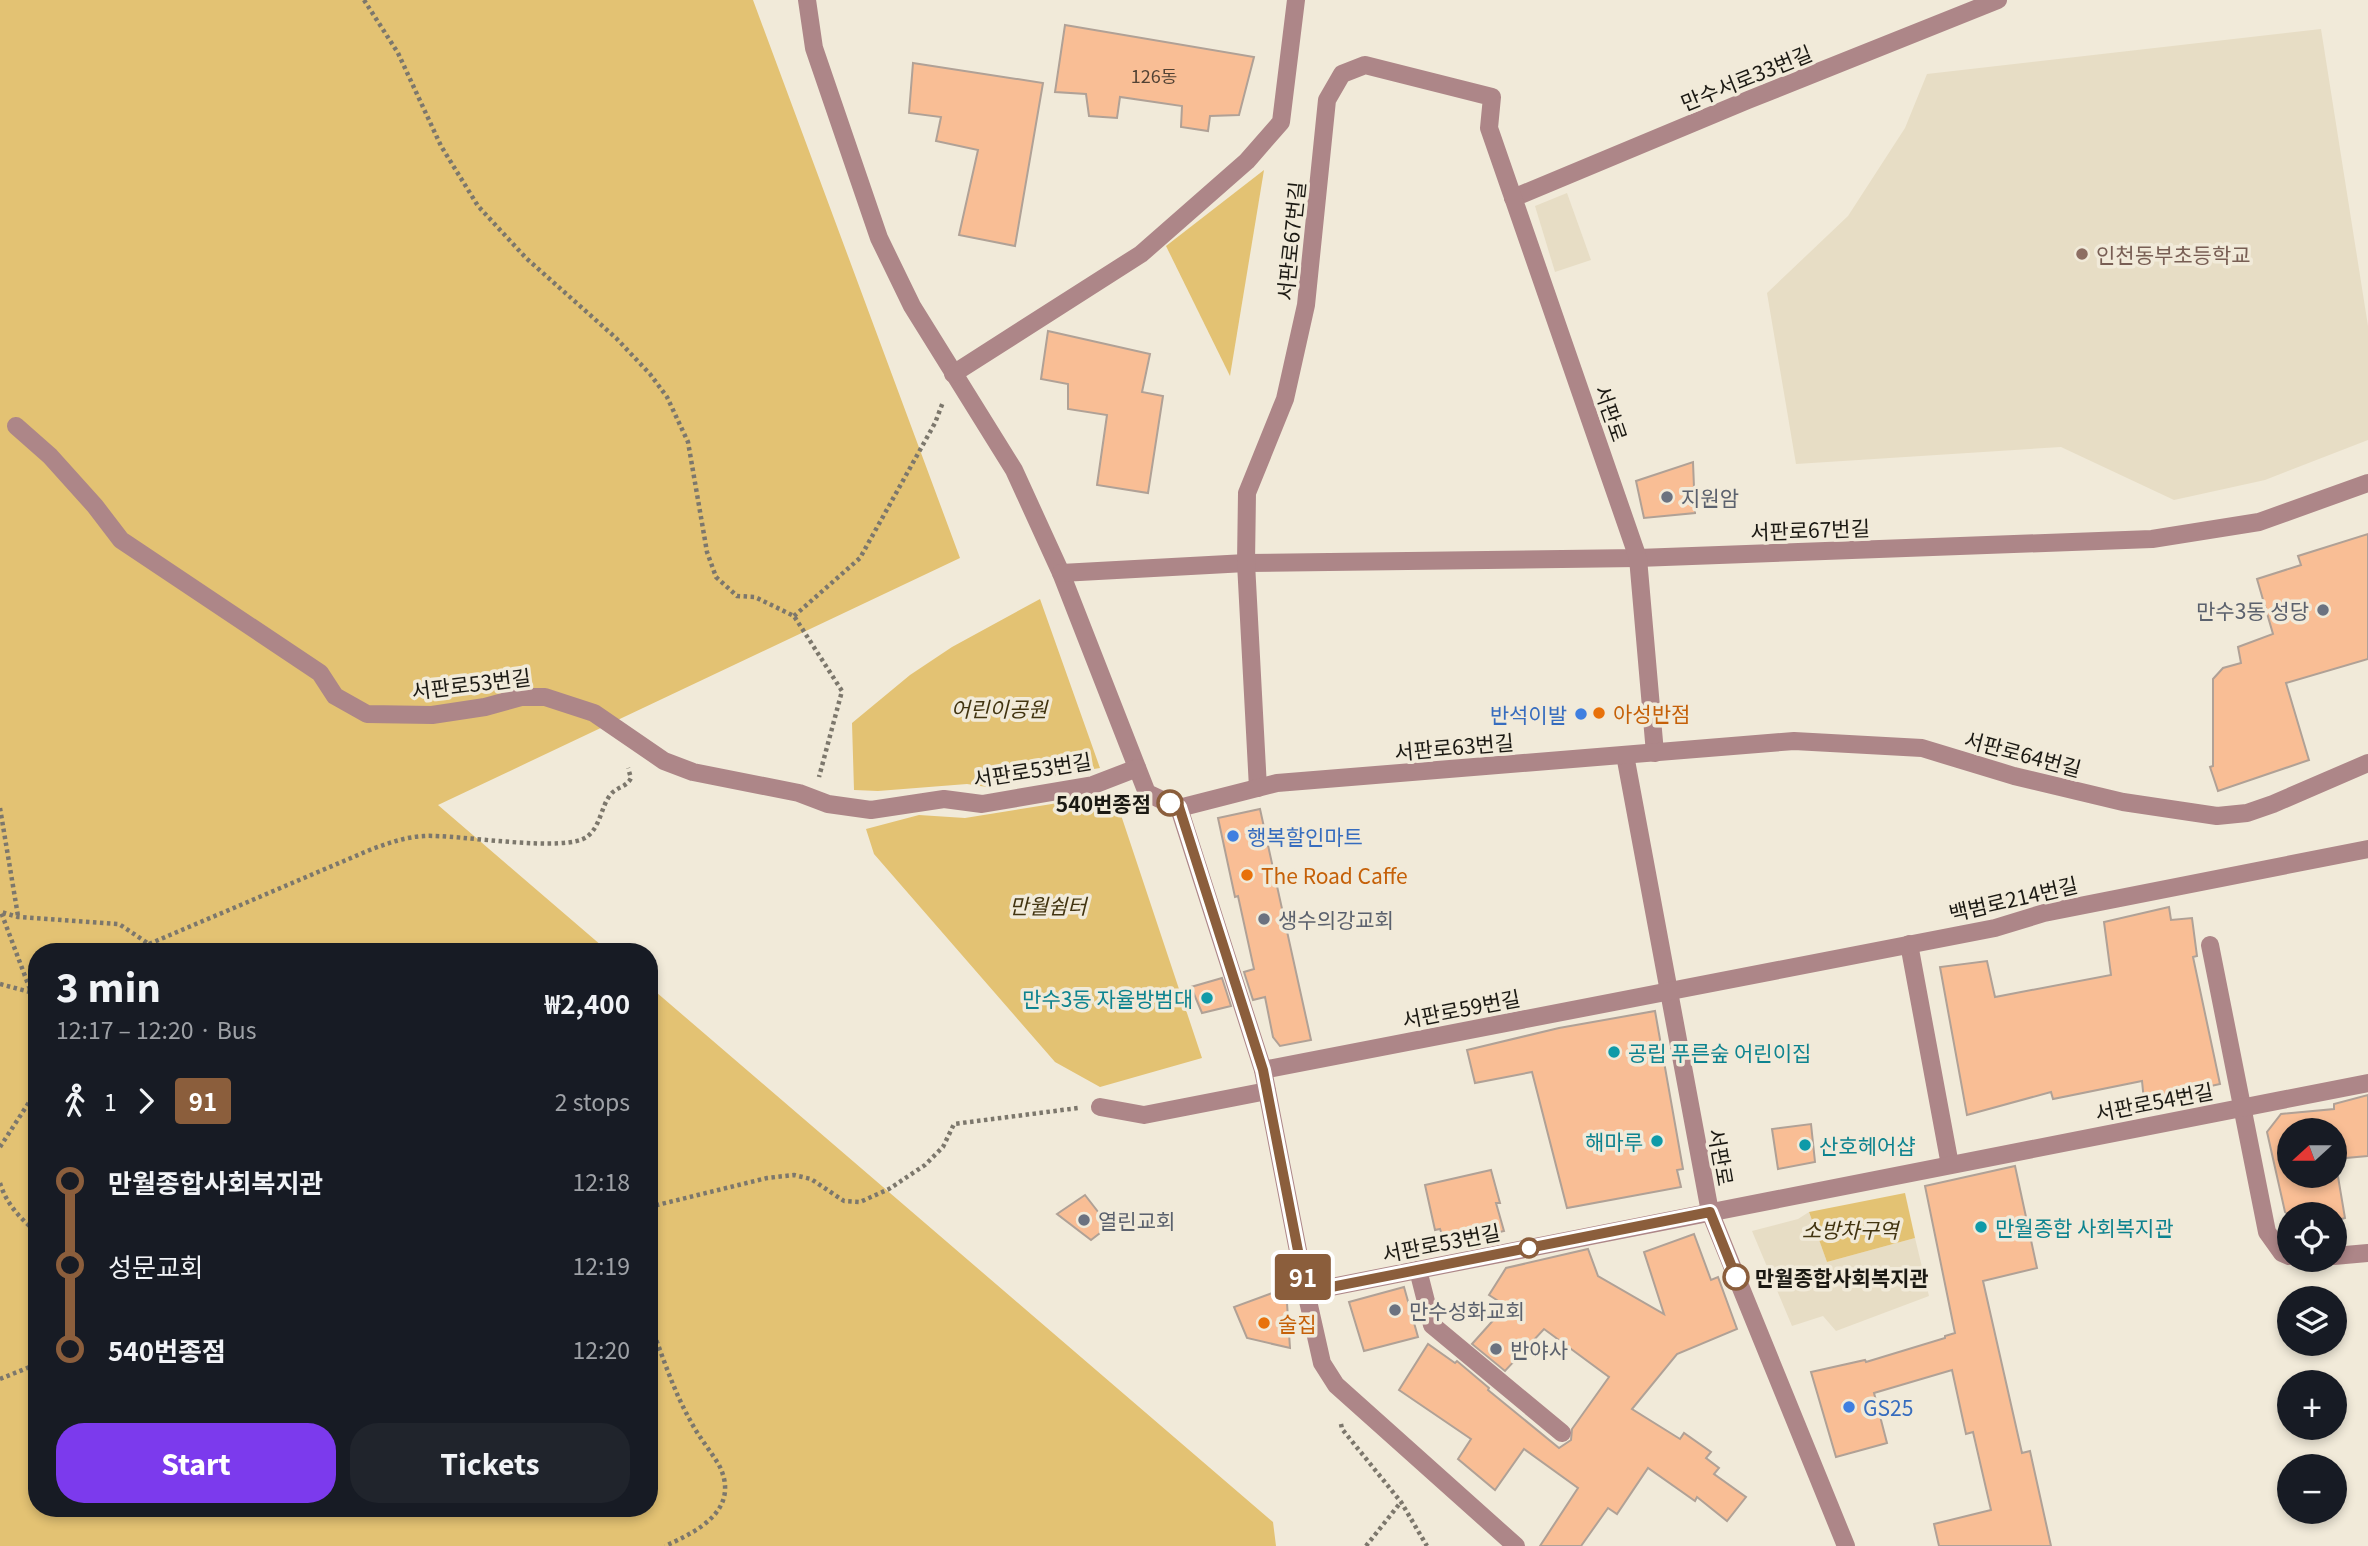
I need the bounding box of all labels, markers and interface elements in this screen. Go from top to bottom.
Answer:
street label: 만수서로33번길 [1676,37,1816,117]
house number: 126동 [1131,62,1177,88]
street label: 서판로67번길 [1269,180,1311,302]
place label: 인천동부초등학교 [2096,239,2251,269]
marker: 인천동부초등학교 [2074,246,2090,262]
street label: 서판로 [1588,381,1636,445]
place label: 지원암 [1681,482,1739,512]
marker: 지원암 [1659,489,1675,505]
street label: 서판로67번길 [1750,512,1870,546]
place label: 만수3동 성당 [2196,595,2309,625]
marker: 만수3동 성당 [2315,602,2331,618]
street label: 서판로53번길 [410,661,532,705]
park label: 어린이공원 [951,693,1049,723]
place label: 아성반점 [1613,698,1690,728]
place label: 반석이발 [1490,699,1567,729]
marker: 아성반점 [1591,705,1607,721]
marker: 반석이발 [1573,706,1589,722]
street label: 서판로64번길 [1961,723,2085,783]
street label: 서판로63번길 [1393,726,1515,766]
street label: 서판로53번길 [970,745,1094,793]
place label: 540번종점 [1056,788,1151,818]
marker: 540번종점 [1157,790,1183,816]
place label: 행복할인마트 [1247,821,1363,851]
marker: 행복할인마트 [1225,828,1241,844]
place label: The Road Caffe [1261,860,1408,890]
marker: The Road Caffe [1239,867,1255,883]
street label: 백범로214번길 [1946,869,2080,927]
park label: 만월쉼터 [1009,890,1089,920]
place label: 생수의강교회 [1278,904,1394,934]
marker: 생수의강교회 [1256,911,1272,927]
text: 3 min [56,958,161,1013]
street label: 서판로59번길 [1399,982,1523,1034]
place label: 만수3동 자율방범대 [1022,983,1193,1013]
text: ₩2,400 [545,984,630,1021]
marker: 만수3동 자율방범대 [1199,990,1215,1006]
text: 12:17 – 12:20 · Bus [56,1012,257,1046]
place label: 공립 푸른숲 어린이집 [1628,1037,1811,1067]
marker: 공립 푸른숲 어린이집 [1606,1044,1622,1060]
street label: 서판로54번길 [2092,1075,2216,1127]
icon: walk [56,1082,94,1120]
icon: forward [127,1082,165,1120]
text: 91 [189,1083,217,1118]
text: 1 [104,1084,117,1118]
text: 2 stops [555,1084,630,1118]
north arrow [2277,1118,2347,1188]
map controls [2277,1118,2347,1524]
place label: 해마루 [1585,1126,1643,1156]
street label: 서판로 [1702,1126,1742,1188]
place label: 산호헤어샵 [1819,1130,1916,1160]
marker: 해마루 [1649,1133,1665,1149]
marker: 산호헤어샵 [1797,1137,1813,1153]
text: 만월종합사회복지관 [108,1163,323,1200]
text: 12:18 [573,1164,630,1198]
button: locate [2277,1202,2347,1272]
place label: 열린교회 [1098,1205,1175,1235]
marker: 열린교회 [1076,1212,1092,1228]
place label: 만월종합 사회복지관 [1995,1212,2174,1242]
park label: 소방차구역 [1802,1214,1901,1244]
street label: 서판로53번길 [1379,1216,1503,1268]
marker: 만월종합 사회복지관 [1973,1219,1989,1235]
unlabelled marker [1519,1238,1539,1258]
text: 성문교회 [108,1247,204,1284]
text: 12:19 [573,1248,630,1282]
line badge: 91 [1272,1254,1334,1300]
text: 91 [1289,1259,1317,1294]
place label: 만월종합사회복지관 [1755,1262,1929,1292]
marker: 만월종합사회복지관 [1723,1264,1749,1290]
button: layers [2277,1286,2347,1356]
place label: 만수성화교회 [1409,1295,1525,1325]
marker: 만수성화교회 [1387,1302,1403,1318]
place label: 술집 [1278,1308,1317,1338]
marker: 술집 [1256,1315,1272,1331]
text: 540번종점 [108,1331,226,1368]
text: 12:20 [573,1332,630,1366]
place label: 반야사 [1510,1334,1568,1364]
marker: 반야사 [1488,1341,1504,1357]
button: + [2277,1370,2347,1440]
place label: GS25 [1863,1392,1913,1422]
marker: GS25 [1841,1399,1857,1415]
button: Start [56,1423,336,1503]
button: Tickets [350,1423,630,1503]
button: − [2277,1454,2347,1524]

